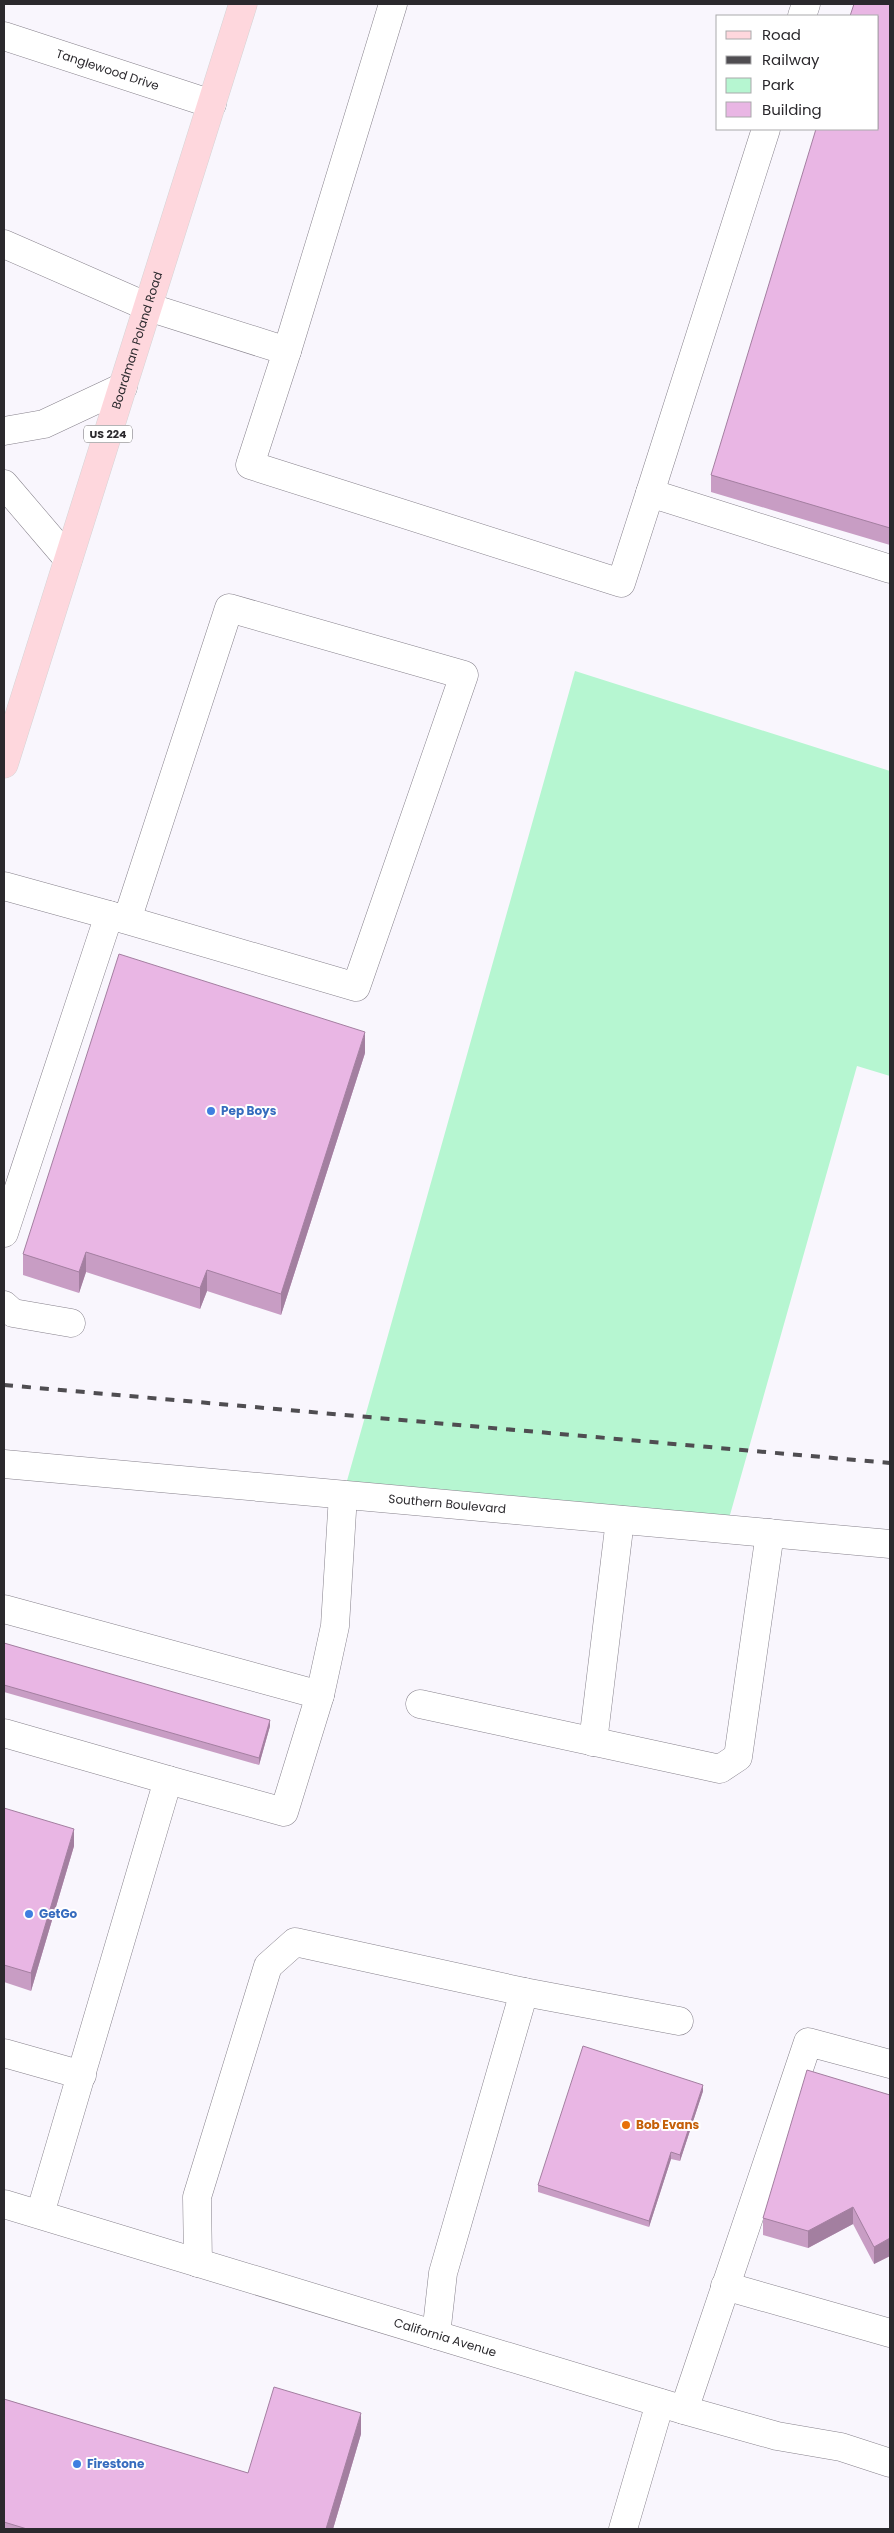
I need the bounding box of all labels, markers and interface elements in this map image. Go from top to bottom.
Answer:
legend [716,15,879,130]
text: Road [762,24,801,45]
street label: Tanglewood Drive [54,45,161,94]
text: Railway [762,49,820,70]
text: Park [762,74,794,95]
text: Building [762,99,822,120]
street label: Boardman Poland Road [107,269,166,411]
road number: US 224 [84,426,132,442]
place label: Pep Boys [221,1102,277,1119]
marker: Pep Boys [205,1105,217,1117]
street label: Southern Boulevard [388,1490,507,1517]
place label: GetGo [39,1905,78,1922]
marker: GetGo [23,1908,35,1920]
place label: Bob Evans [636,2116,699,2133]
marker: Bob Evans [620,2119,632,2131]
street label: California Avenue [392,2314,499,2361]
place label: Firestone [87,2455,145,2472]
marker: Firestone [71,2458,83,2470]

